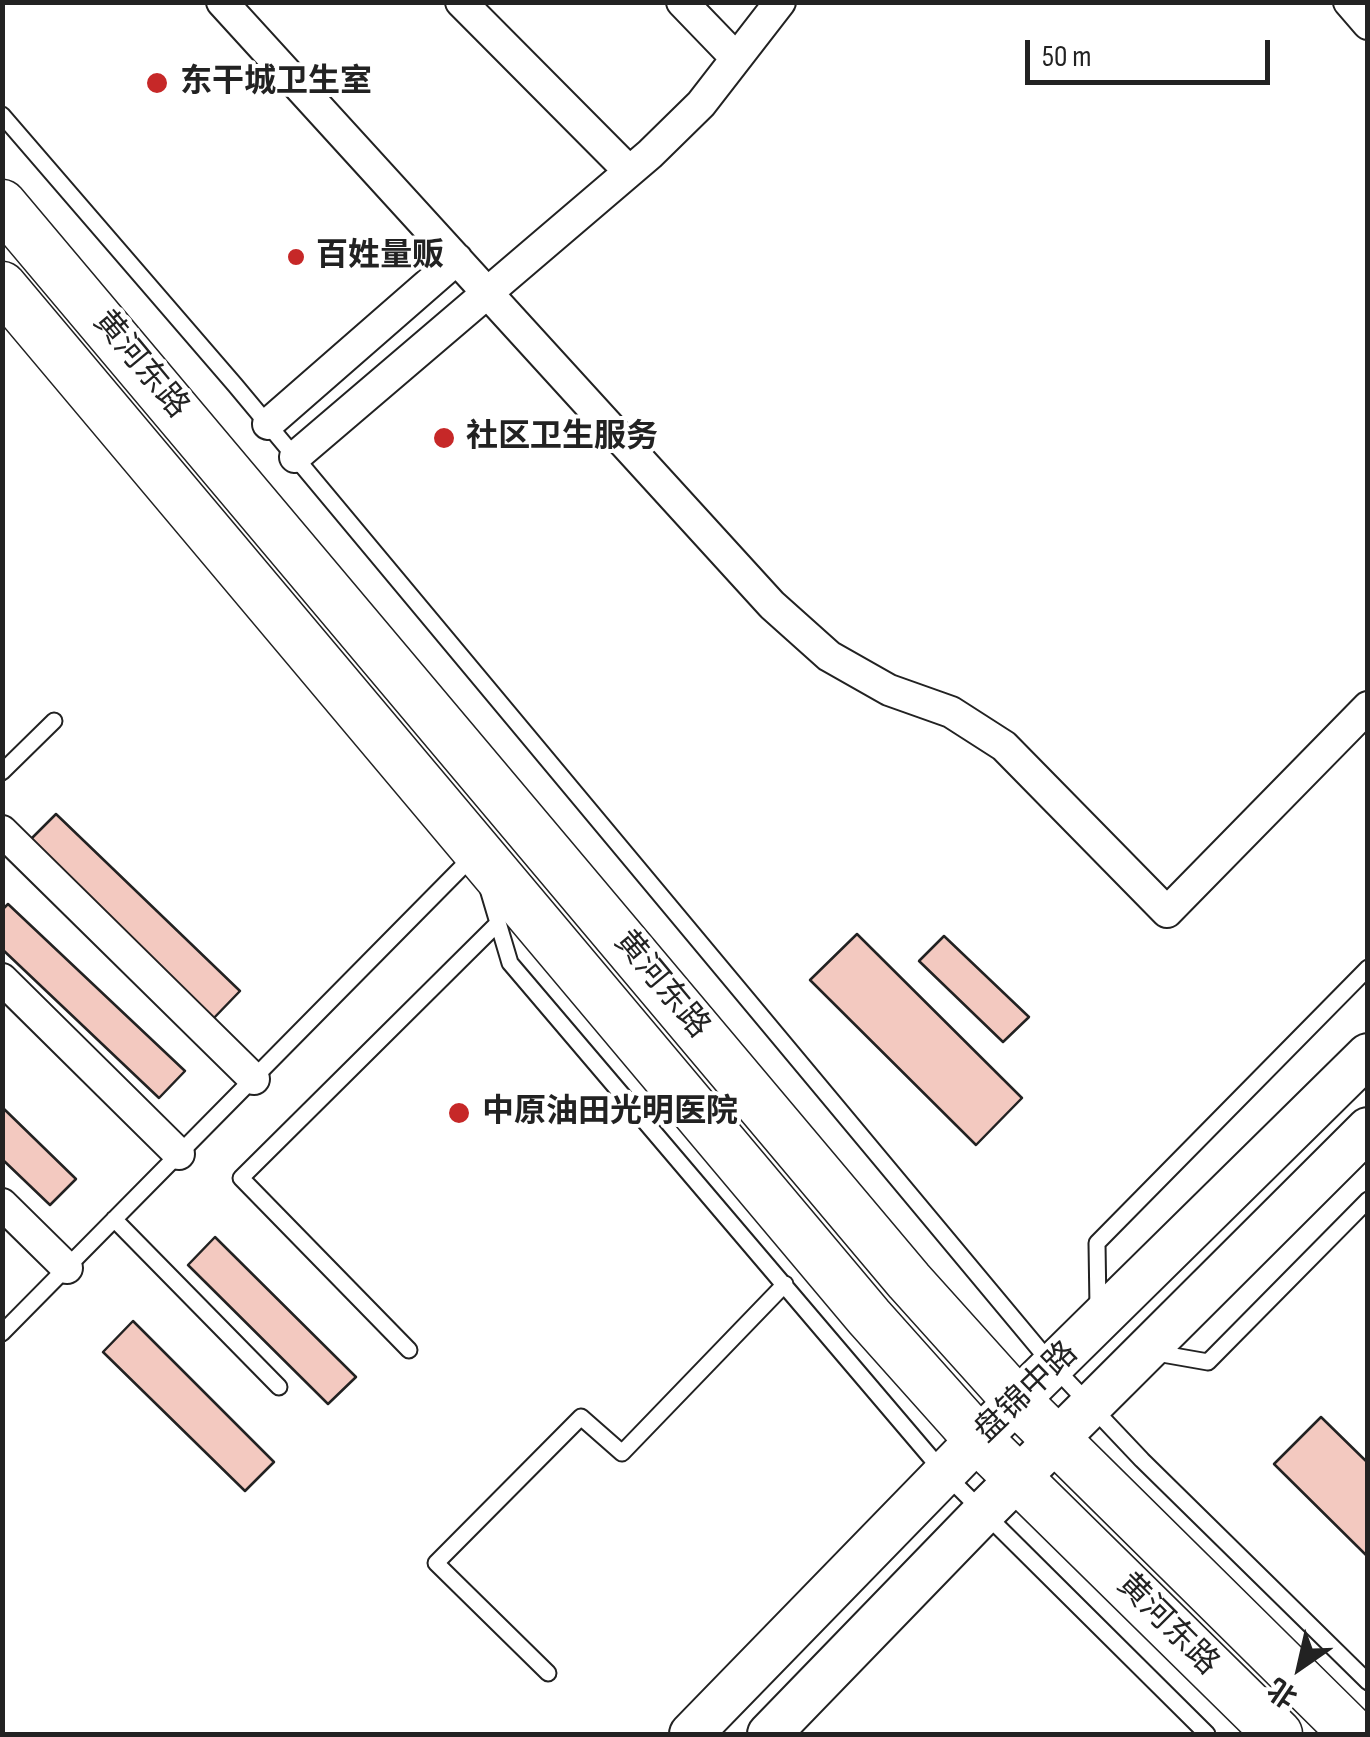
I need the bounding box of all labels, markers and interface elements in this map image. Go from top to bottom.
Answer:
scale bar [1030,20,1275,82]
text: 50 m [1042,39,1091,75]
place label: 东干城卫生室 [180,64,372,102]
marker: 东干城卫生室 [144,70,170,96]
place label: 百姓量贩 [316,238,444,276]
marker: 百姓量贩 [285,246,307,268]
street label: 黄河东路 [84,304,196,426]
place label: 社区卫生服务 [466,419,658,457]
marker: 社区卫生服务 [431,425,457,451]
street label: 黄河东路 [605,924,717,1046]
place label: 中原油田光明医院 [482,1094,738,1132]
marker: 中原油田光明医院 [446,1100,472,1126]
street label: 盘锦中路 [968,1335,1086,1451]
street label: 黄河东路 [1108,1566,1226,1684]
north arrow [1250,1617,1350,1717]
text: 北 [1262,1671,1304,1714]

